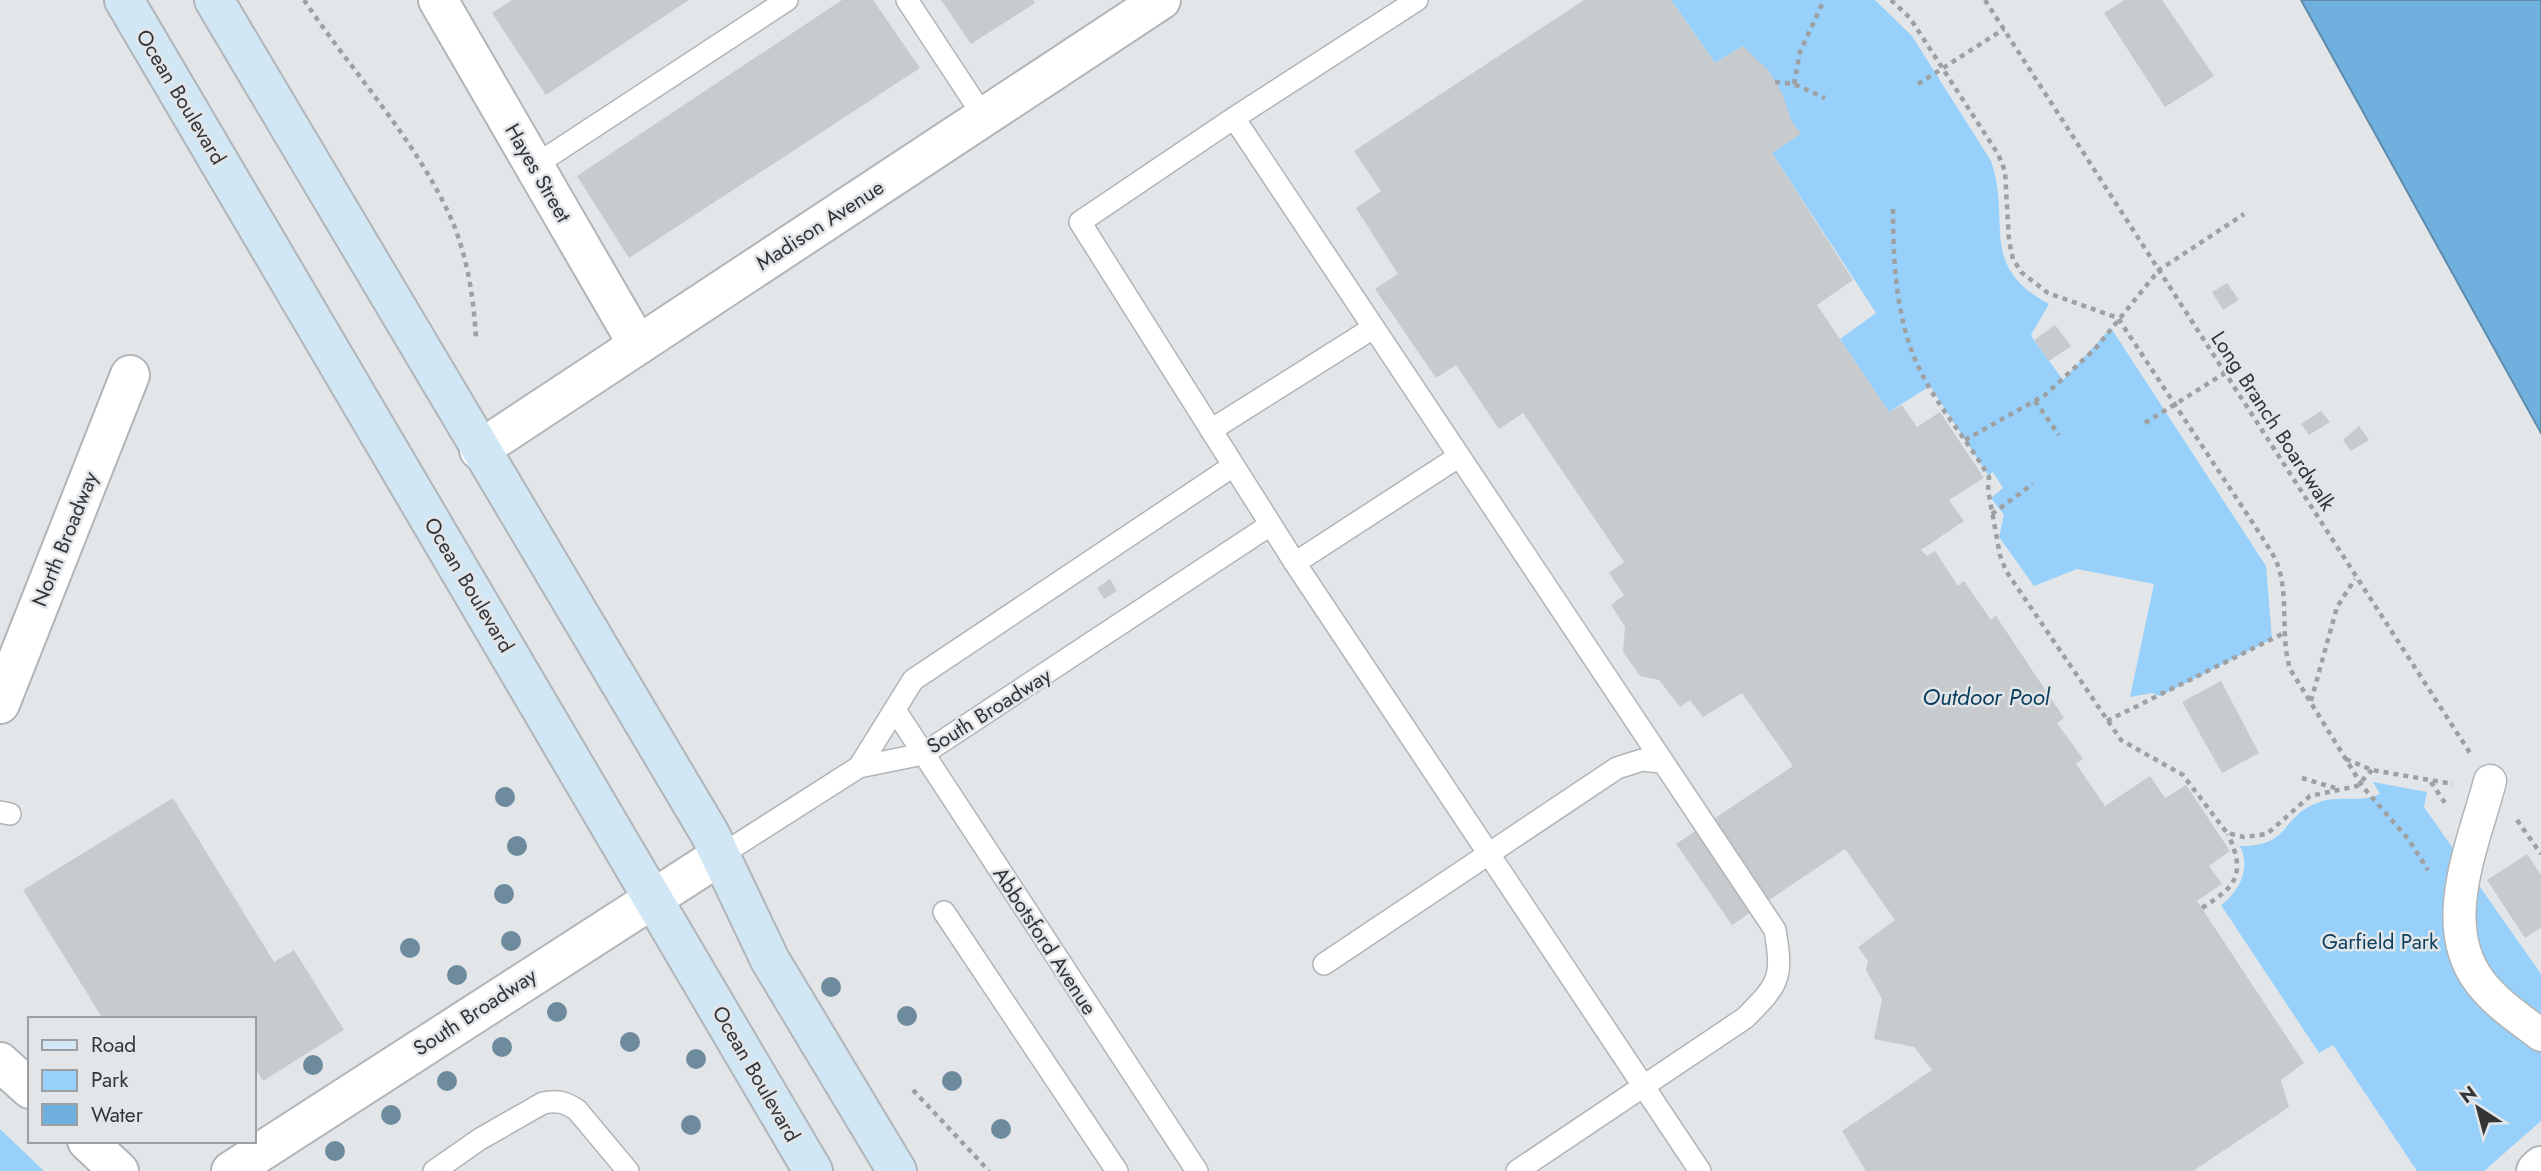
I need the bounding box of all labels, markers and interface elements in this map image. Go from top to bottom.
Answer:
street label: Ocean Boulevard [129,24,233,170]
street label: Hayes Street [498,118,578,228]
street label: Madison Avenue [750,172,890,278]
street label: Long Branch Boardwalk [2204,325,2343,517]
street label: North Broadway [24,466,106,611]
street label: Ocean Boulevard [417,512,521,658]
street label: South Broadway [921,660,1058,761]
water label: Outdoor Pool [1922,680,2051,714]
street label: Abbotsford Avenue [986,861,1104,1021]
park label: Garfield Park [2322,927,2439,957]
street label: South Broadway [407,960,543,1063]
street label: Ocean Boulevard [705,1000,807,1148]
legend [28,1017,256,1143]
text: Road [91,1030,136,1060]
text: Park [91,1065,129,1095]
north arrow [2443,1073,2513,1143]
text: N [2454,1079,2482,1110]
text: Water [91,1100,144,1130]

